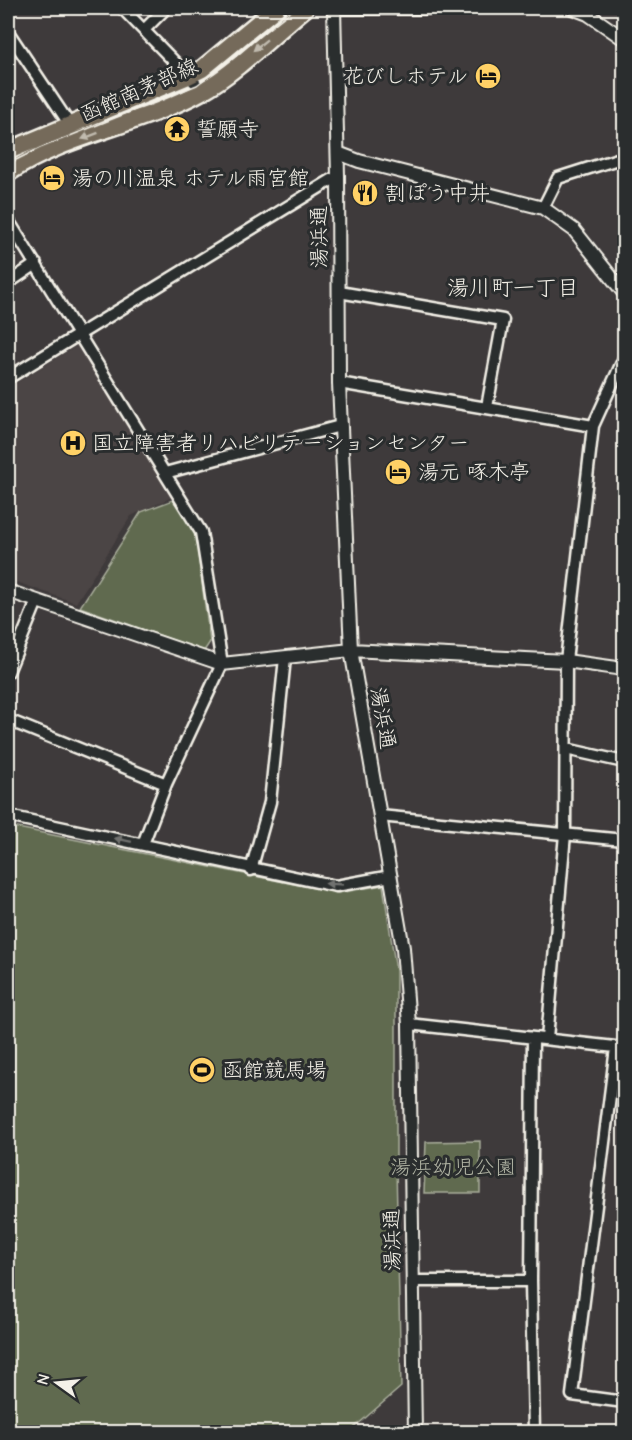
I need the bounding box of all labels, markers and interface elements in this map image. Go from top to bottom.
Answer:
one-way arrow [252,38,268,51]
street label: 函館南茅部線 [77,53,201,127]
hotel icon: 花びしホテル [473,61,503,91]
place label: 花びしホテル [343,64,468,88]
temple icon: 誓願寺 [162,114,192,144]
place label: 誓願寺 [196,117,259,141]
one-way arrow [81,132,99,141]
hotel icon: 湯の川温泉 ホテル雨宮館 [37,163,67,193]
place label: 湯の川温泉 ホテル雨宮館 [72,166,309,190]
restaurant icon: 割ぽう中井 [350,178,380,208]
place label: 割ぽう中井 [385,181,490,205]
street label: 湯浜通 [307,206,331,269]
district label: 湯川町一丁目 [447,275,579,301]
hospital icon: 国立障害者リハビリテーションセンター [58,428,88,458]
place label: 国立障害者リハビリテーションセンター [92,431,469,455]
hotel icon: 湯元 啄木亭 [383,457,413,487]
place label: 湯元 啄木亭 [418,460,530,484]
street label: 湯浜通 [366,685,400,751]
one-way arrow [113,835,132,844]
one-way arrow [324,879,343,888]
sports icon: 函館競馬場 [187,1055,217,1085]
place label: 函館競馬場 [222,1058,327,1082]
park label: 湯浜幼児公園 [390,1155,516,1179]
street label: 湯浜通 [379,1208,405,1272]
north arrow [27,1353,87,1413]
text: N [33,1372,54,1387]

